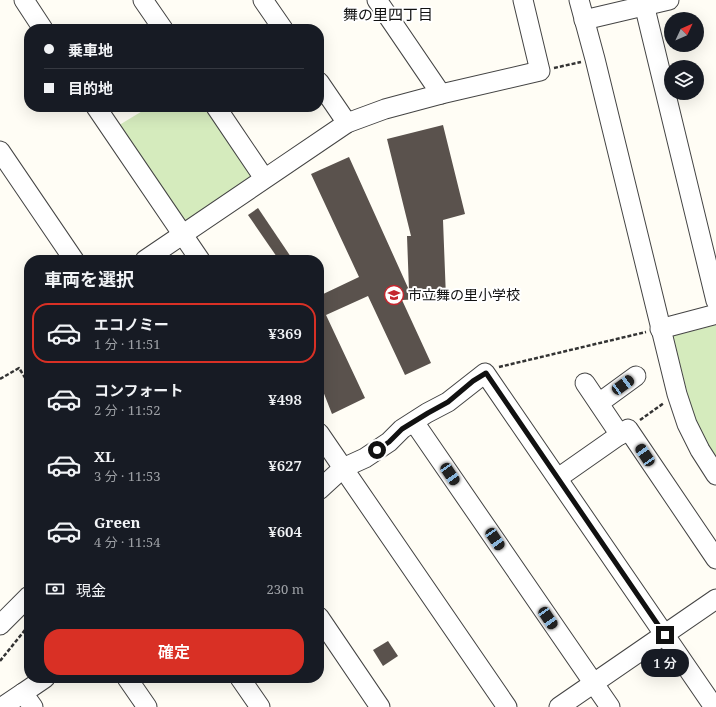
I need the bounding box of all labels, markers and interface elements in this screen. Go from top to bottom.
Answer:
district label: 舞の里四丁目 [343,4,433,24]
north arrow [664,12,704,52]
map controls [664,12,704,100]
text: 乗車地 [68,40,113,60]
button: layers [664,60,704,100]
text: 目的地 [68,78,113,98]
text: 車両を選択 [44,267,134,291]
school or university icon: 市立舞の里小学校 [383,284,405,306]
place label: 市立舞の里小学校 [408,285,520,304]
text: エコノミー [94,314,169,334]
icon: car [46,315,82,351]
text: ¥369 [268,323,302,343]
text: 1 分 · 11:51 [94,335,160,353]
car [610,373,636,397]
text: コンフォート [94,380,184,400]
icon: car [46,381,82,417]
text: ¥498 [268,389,302,409]
text: 2 分 · 11:52 [94,401,160,419]
route start [368,441,386,459]
car [633,442,657,468]
text: XL [94,446,115,466]
icon: car [46,447,82,483]
text: ¥627 [268,455,302,475]
car [438,461,462,487]
text: 3 分 · 11:53 [94,467,160,485]
text: Green [94,512,141,532]
icon: car [46,513,82,549]
text: ¥604 [268,521,302,541]
car [483,526,507,552]
text: 4 分 · 11:54 [94,533,160,551]
icon: cash [44,578,66,600]
text: 現金 [76,580,106,600]
text: 230 m [267,580,304,598]
car [536,605,560,631]
route end [656,626,674,644]
button: 確定 [44,629,304,675]
callout: 1 分 [641,649,689,677]
text: 1 分 [653,654,677,672]

